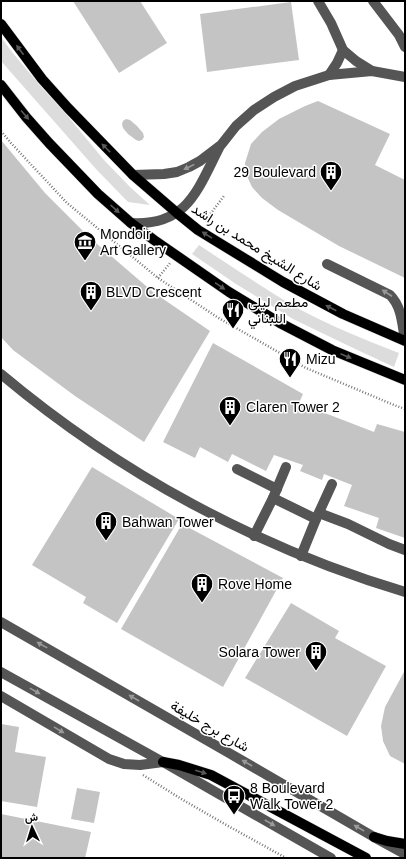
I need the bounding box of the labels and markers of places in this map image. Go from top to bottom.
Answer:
building icon: 29 Boulevard [318,159,344,192]
place label: 29 Boulevard [233,164,316,180]
place label: Mondoir Art Gallery [100,226,166,258]
museum icon: Mondoir Art Gallery [72,229,98,262]
building icon: BLVD Crescent [78,279,104,312]
place label: BLVD Crescent [106,284,202,300]
place label: مطعم ليلى اللبناني [248,294,308,330]
restaurant icon: مطعم ليلى اللبناني [220,297,246,330]
restaurant icon: Mizu [277,346,303,379]
place label: Mizu [306,351,336,367]
building icon: Claren Tower 2 [217,394,243,427]
place label: Claren Tower 2 [246,399,340,415]
building icon: Bahwan Tower [93,509,119,542]
place label: Bahwan Tower [122,514,214,530]
building icon: Rove Home [189,571,215,604]
place label: Rove Home [218,576,292,592]
building icon: Solara Tower [303,639,329,672]
place label: Solara Tower [219,644,300,660]
place label: 8 Boulevard Walk Tower 2 [250,780,333,812]
bus stop icon: 8 Boulevard Walk Tower 2 [221,783,247,816]

